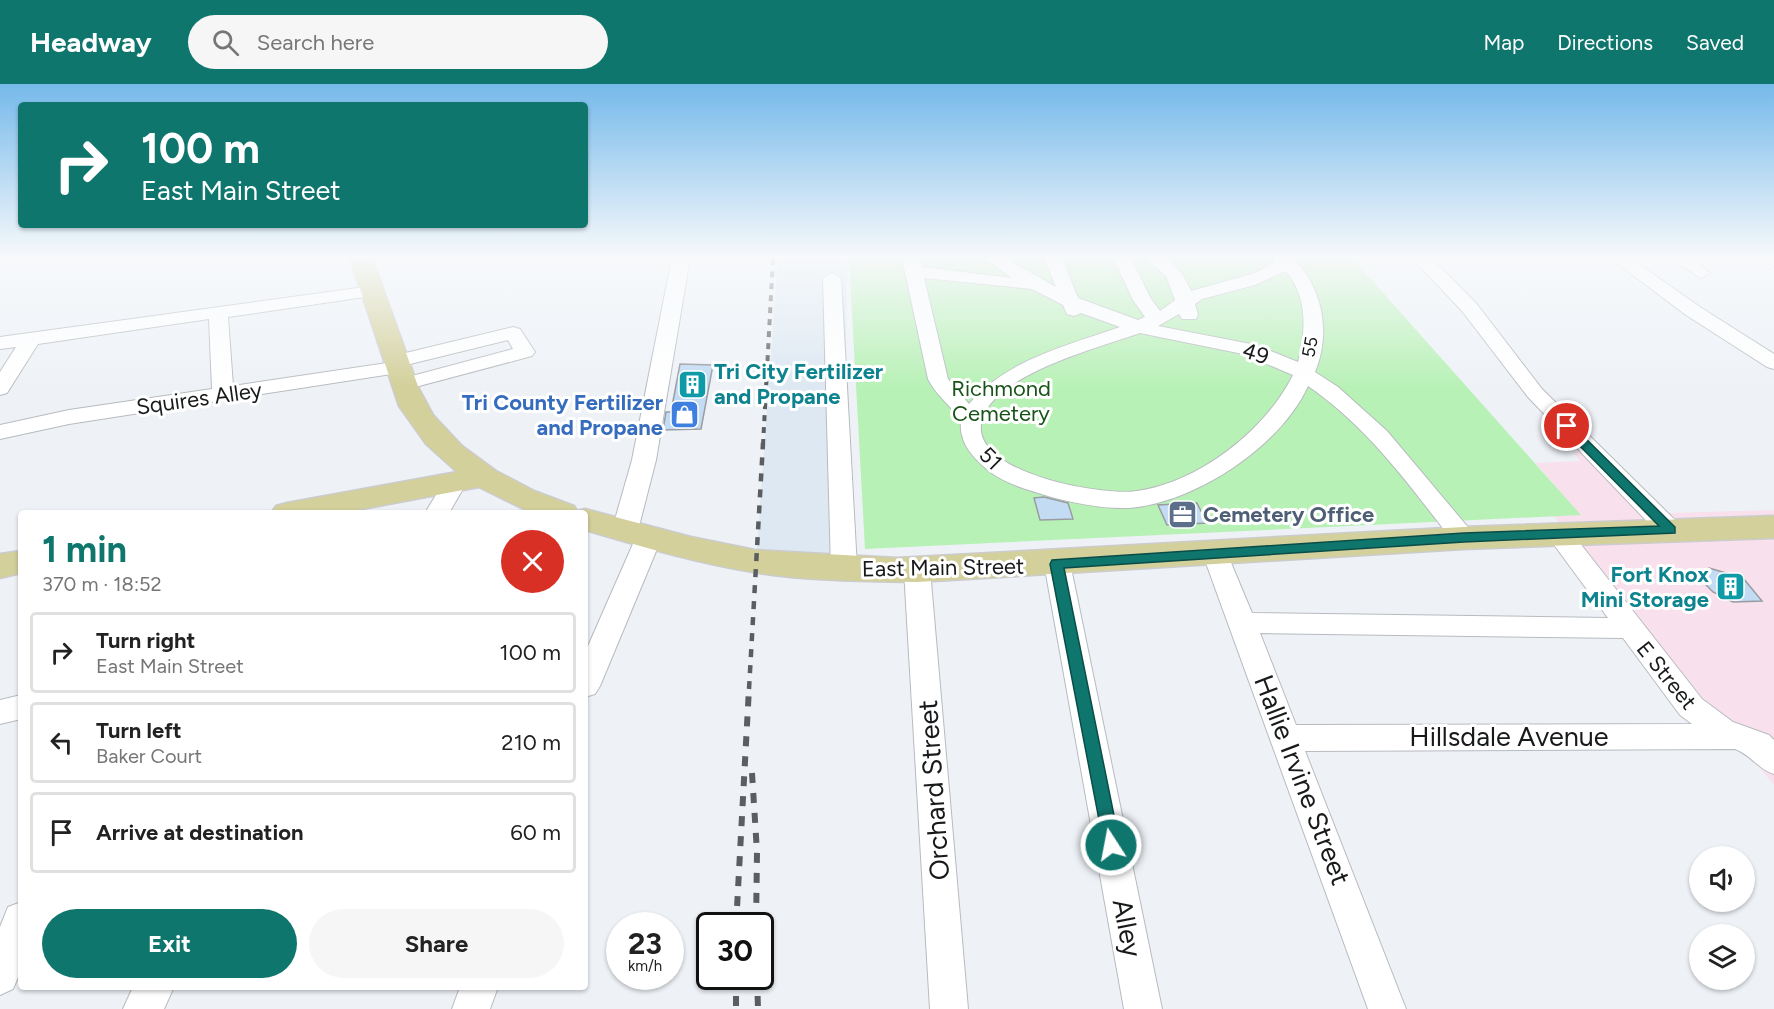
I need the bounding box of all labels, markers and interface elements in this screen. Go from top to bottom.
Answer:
search box [188,15,608,69]
text: Headway [30,25,152,59]
icon: search [209,26,242,59]
text: Search here [257,29,374,56]
text: Map [1483,30,1524,55]
text: Directions [1557,30,1653,55]
text: Saved [1686,30,1744,55]
text: 100 m [141,123,260,174]
icon: right [42,126,120,204]
text: East Main Street [141,174,340,207]
street label: 55 [1297,335,1323,359]
street label: 49 [1239,337,1272,370]
place label: Tri City Fertilizer and Propane [714,358,884,410]
building icon: Tri City Fertilizer and Propane [677,368,709,400]
park label: Richmond Cemetery [951,375,1051,427]
street label: Squires Alley [135,376,264,421]
place label: Tri County Fertilizer and Propane [462,389,664,441]
shop icon: Tri County Fertilizer and Propane [668,399,700,431]
pin [1541,400,1592,451]
icon: arrive [1550,409,1583,442]
street label: 51 [973,441,1008,476]
office icon: Cemetery Office [1166,498,1198,530]
place label: Cemetery Office [1203,501,1374,528]
text: 1 min [42,528,127,571]
button: close [501,530,564,593]
street label: East Main Street [862,553,1024,582]
place label: Fort Knox Mini Storage [1581,561,1709,613]
building icon: Fort Knox Mini Storage [1714,571,1746,603]
text: 370 m · 18:52 [42,572,162,596]
text: Turn right [96,627,195,654]
icon: right [45,636,78,669]
street label: E Street [1631,636,1702,715]
text: 100 m [500,639,561,666]
text: East Main Street [96,654,244,678]
street label: Hallie Irvine Street [1247,670,1358,890]
street label: Orchard Street [911,699,956,881]
text: Turn left [96,717,182,744]
street label: Hillsdale Avenue [1409,720,1609,753]
icon: left [45,726,78,759]
text: 210 m [501,729,561,756]
text: Baker Court [96,744,202,768]
position arrow [1079,813,1143,877]
icon: arrive [45,816,78,849]
text: Arrive at destination [96,819,304,846]
text: 60 m [510,819,561,846]
map controls [1689,846,1755,990]
button: sound [1689,846,1755,912]
street label: Alley [1106,896,1149,960]
button: Exit [42,909,297,978]
button: Share [309,909,564,978]
speed limit sign: 30 [696,912,774,990]
button: layers [1689,924,1755,990]
text: 23 [628,925,662,962]
text: km/h [628,957,662,975]

